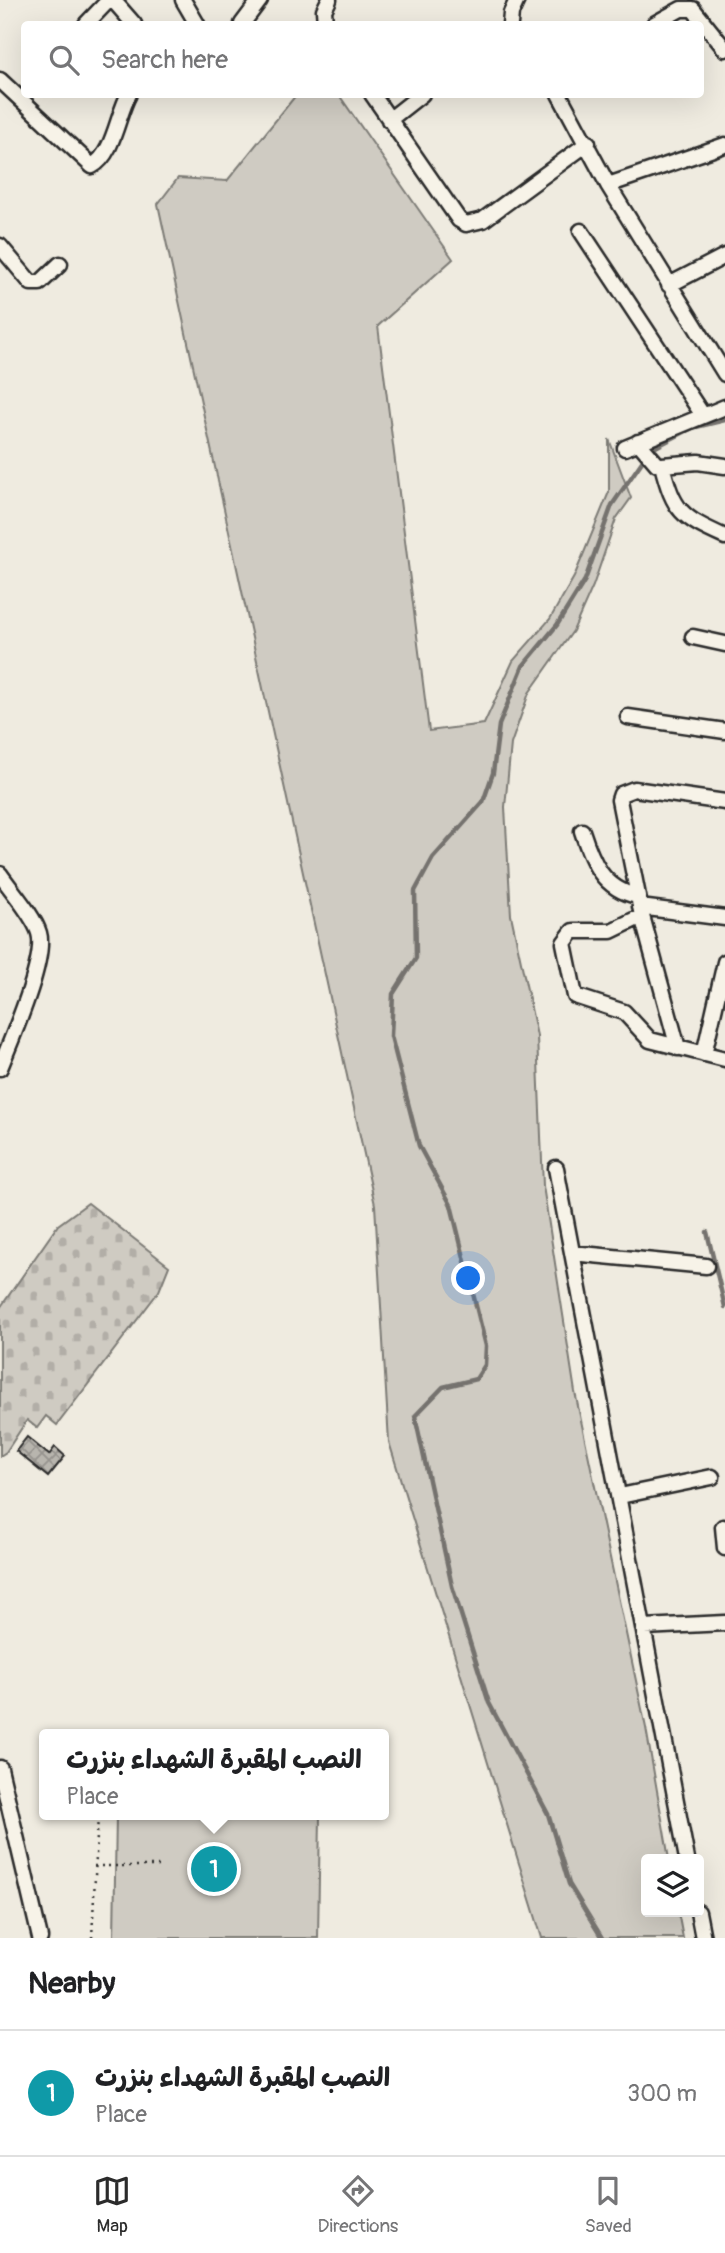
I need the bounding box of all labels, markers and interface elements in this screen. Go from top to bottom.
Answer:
search box [21,21,704,98]
icon: search [45,41,83,79]
text: Search here [101,44,228,76]
your location [451,1261,485,1295]
popup [39,1729,389,1820]
text: النصب المقبرة الشهداء بنزرت [66,1744,362,1776]
text: Place [66,1782,118,1811]
pin: 1 [191,1843,237,1895]
map controls [641,1854,704,1917]
button: layers [641,1854,704,1917]
text: Nearby [28,1965,115,2002]
text: النصب المقبرة الشهداء بنزرت [95,2062,390,2094]
text: 1 [47,2079,56,2108]
text: 300 m [627,2079,697,2108]
text: Place [95,2100,147,2129]
tab: Map [93,2172,131,2238]
tab: Directions [318,2172,398,2238]
tab: Saved [585,2172,632,2238]

